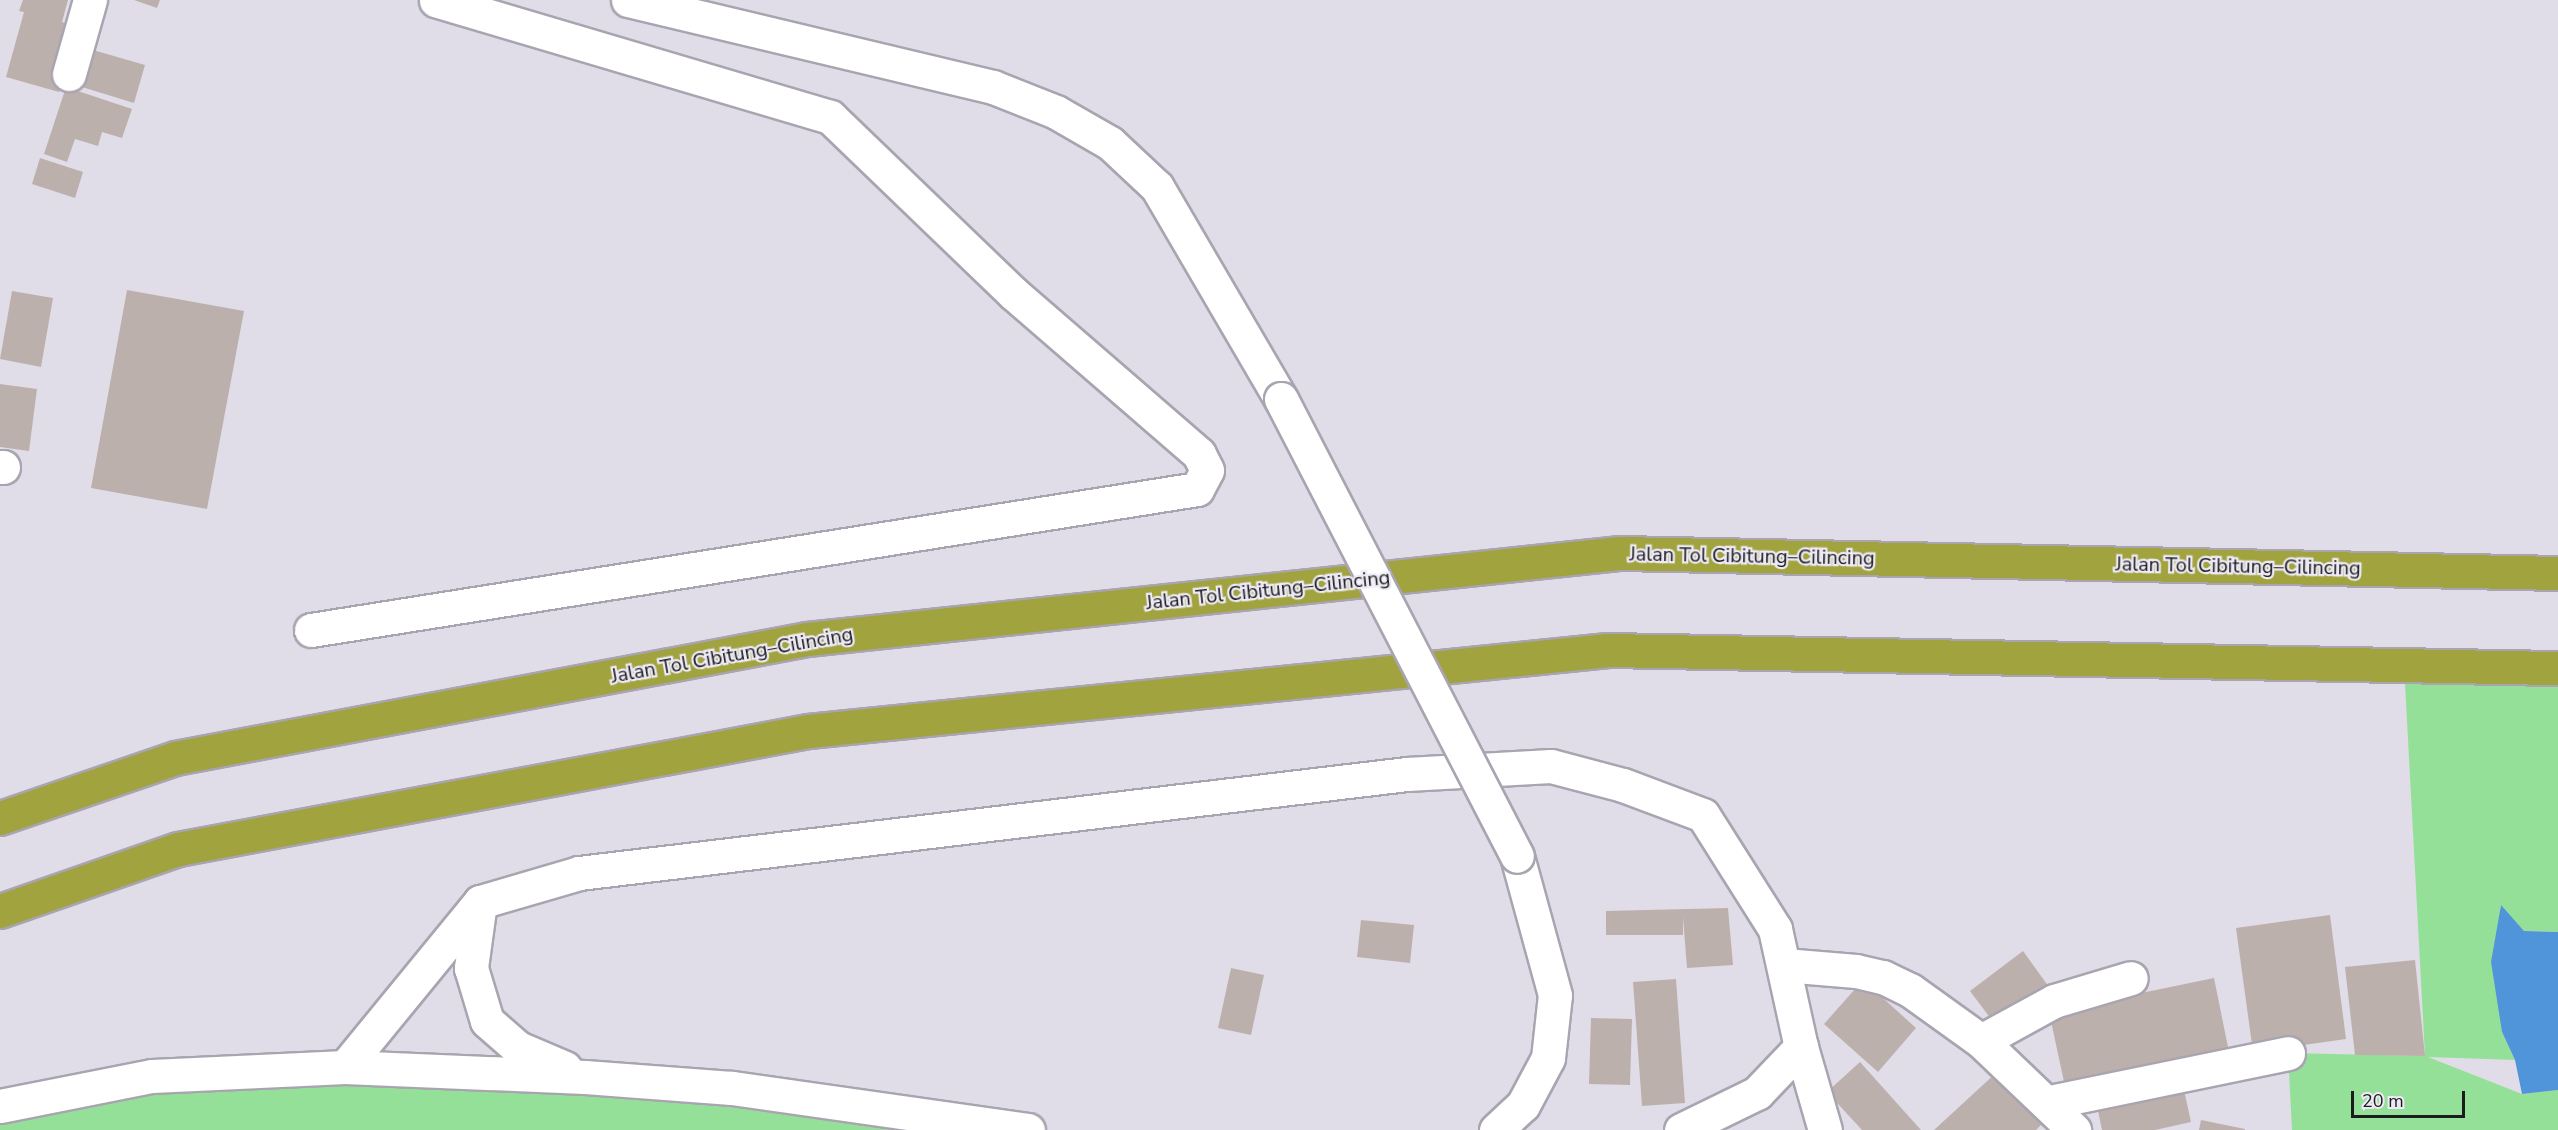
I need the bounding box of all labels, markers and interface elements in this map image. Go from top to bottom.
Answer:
street label: Jalan Tol Cibitung–Cilincing [1629,542,1875,570]
street label: Jalan Tol Cibitung–Cilincing [2115,552,2361,580]
street label: Jalan Tol Cibitung–Cilincing [1145,565,1391,615]
street label: Jalan Tol Cibitung–Cilincing [609,622,855,688]
scale bar [2354,1079,2468,1117]
text: 20 m [2362,1089,2404,1113]

